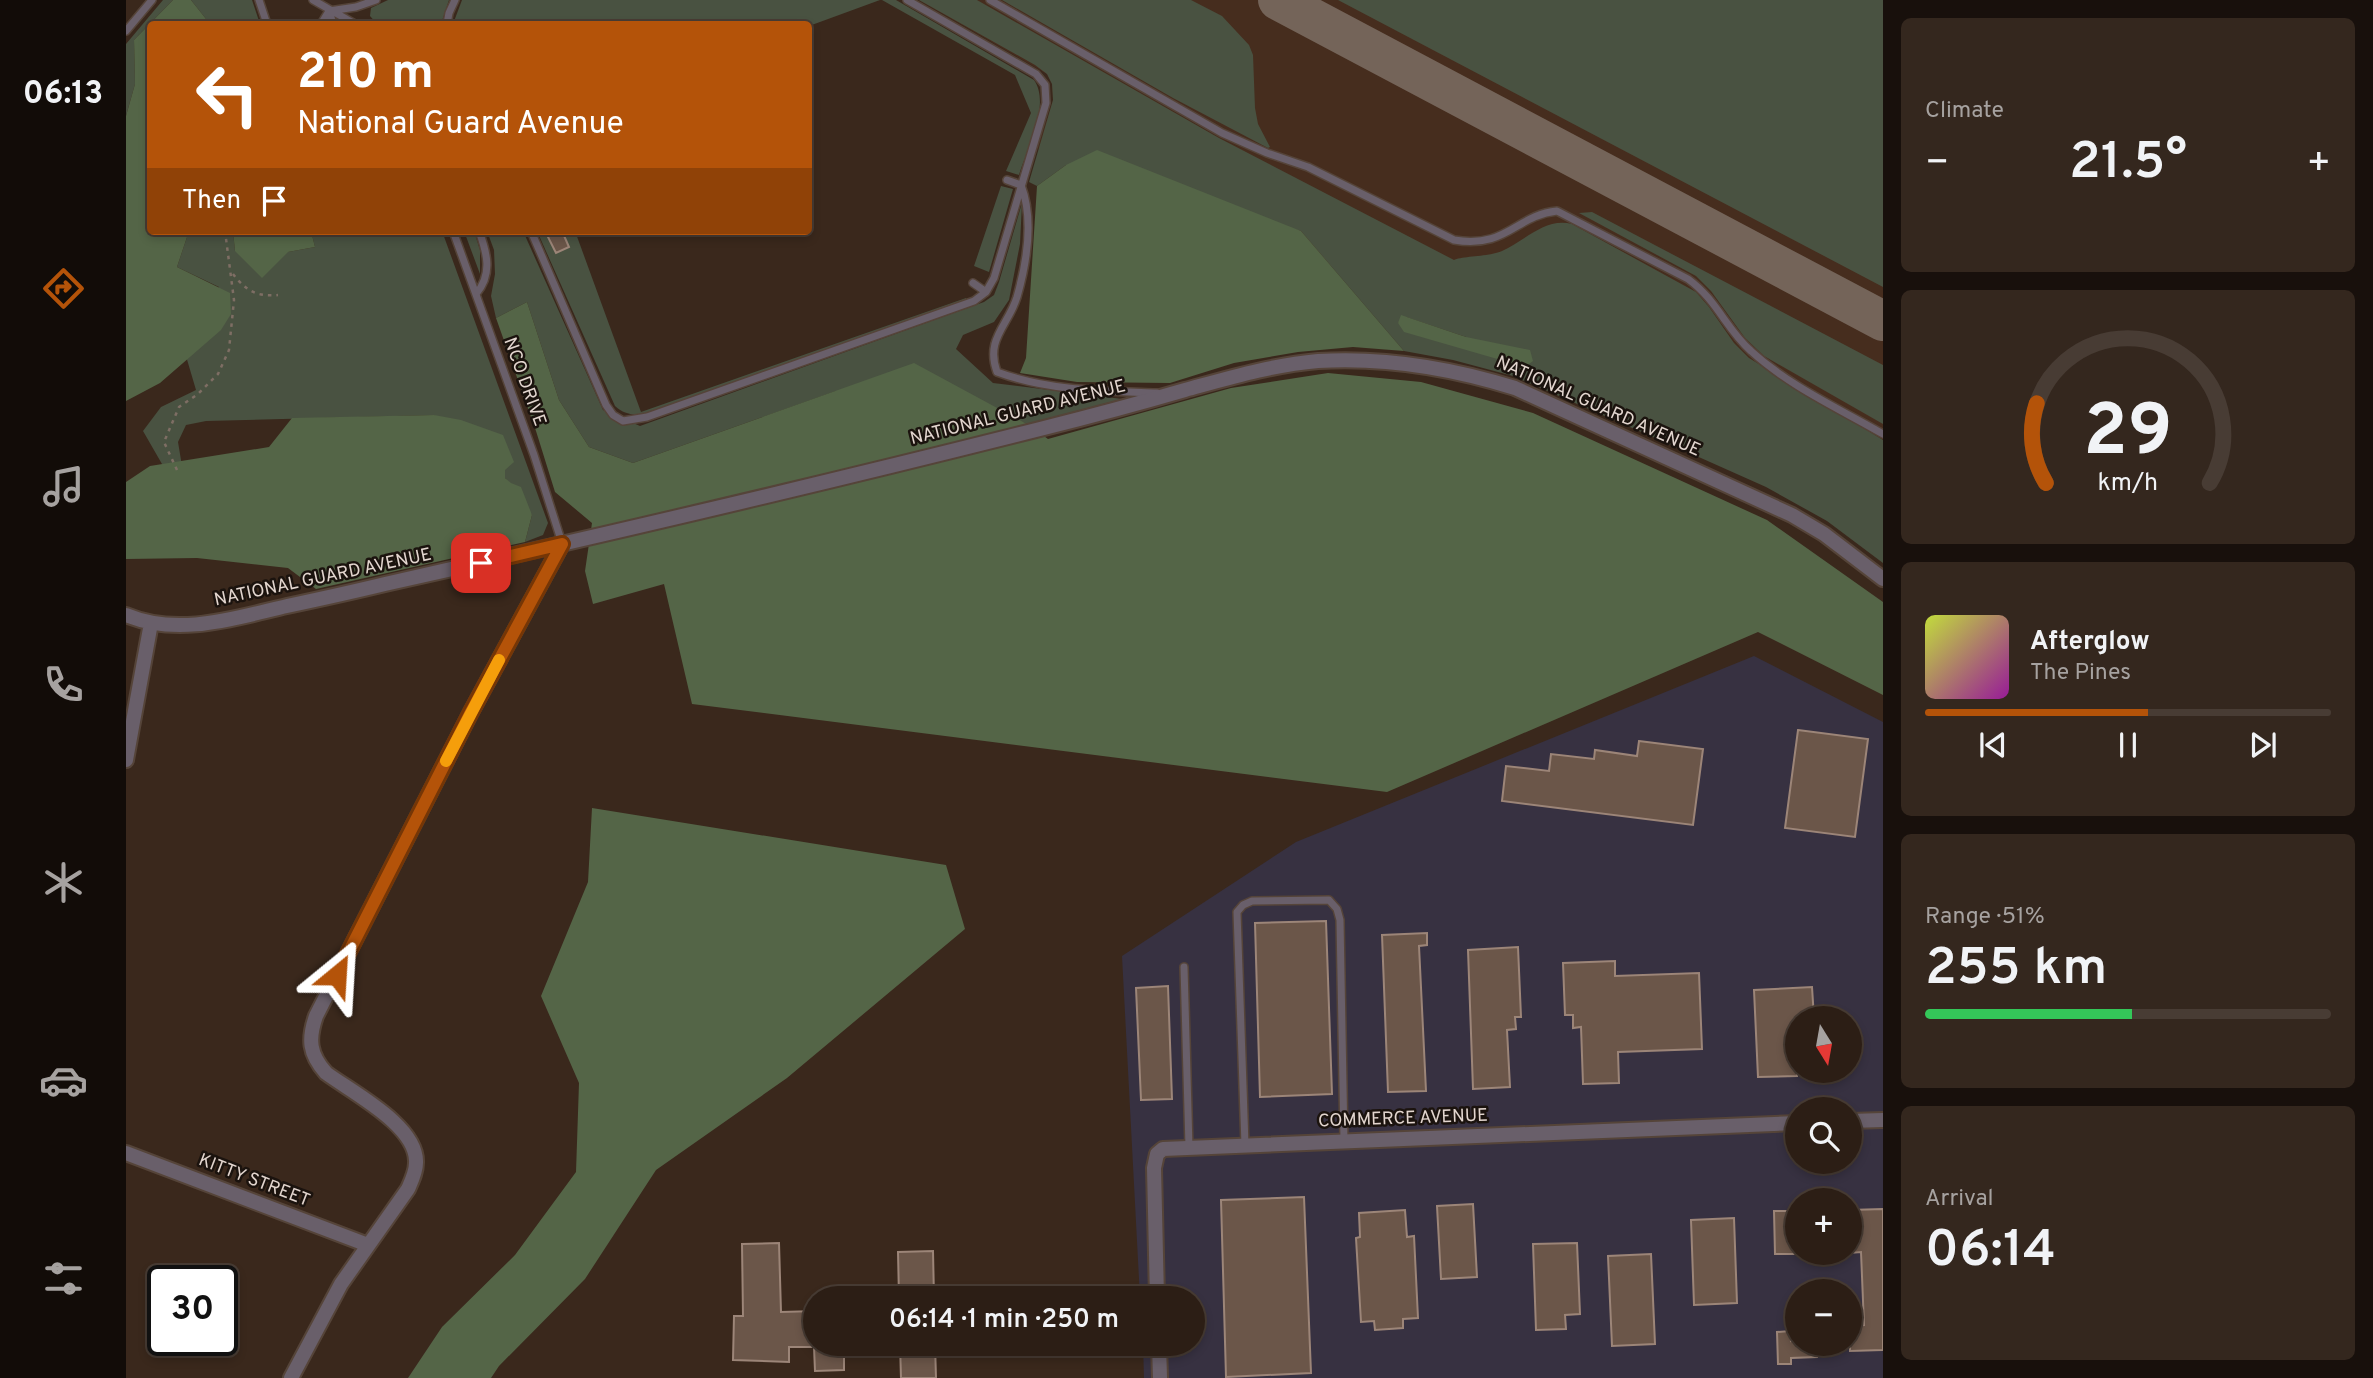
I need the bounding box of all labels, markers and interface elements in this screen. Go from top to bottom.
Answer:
text: 210 m [297,44,434,106]
icon: left [182,49,273,140]
text: 06:13 [23,75,103,115]
text: Climate [1925,97,2004,126]
text: National Guard Avenue [297,105,624,145]
text: 21.5° [2069,131,2187,197]
text: − [1925,140,1950,189]
text: + [2306,140,2331,189]
icon: arrive [255,182,293,220]
text: Then [182,185,241,218]
icon: directions [39,264,88,313]
street label: NCO DRIVE [497,334,551,430]
street label: NATIONAL GUARD AVENUE [1492,351,1704,463]
street label: NATIONAL GUARD AVENUE [908,375,1128,451]
text: 29 [2083,389,2173,481]
icon: music [39,462,88,511]
text: km/h [2098,468,2158,500]
pin [451,533,511,593]
street label: NATIONAL GUARD AVENUE [212,544,434,612]
icon: arrive [462,544,500,582]
text: Afterglow [2030,626,2150,659]
text: The Pines [2030,659,2131,688]
icon: phone [39,660,88,709]
icon: previous [1974,726,2012,764]
icon: pause [2109,726,2147,764]
icon: next [2244,726,2282,764]
icon: climate [39,858,88,907]
text: Range · 51% [1925,903,2045,932]
text: 255 km [1925,937,2107,1003]
position arrow [300,938,374,1012]
north arrow [1785,1006,1862,1083]
map controls [1785,1006,1862,1356]
icon: car [39,1056,88,1105]
button: search [1785,1097,1862,1174]
street label: COMMERCE AVENUE [1318,1105,1488,1133]
street label: KITTY STREET [195,1149,313,1213]
text: Arrival [1925,1185,1994,1214]
button: + [1785,1188,1862,1265]
text: 06:14 [1925,1219,2056,1285]
icon: filters [39,1254,88,1303]
speed limit sign: 30 [147,1265,238,1356]
button: − [1785,1279,1862,1356]
text: 06:14 · 1 min · 250 m [889,1304,1119,1337]

